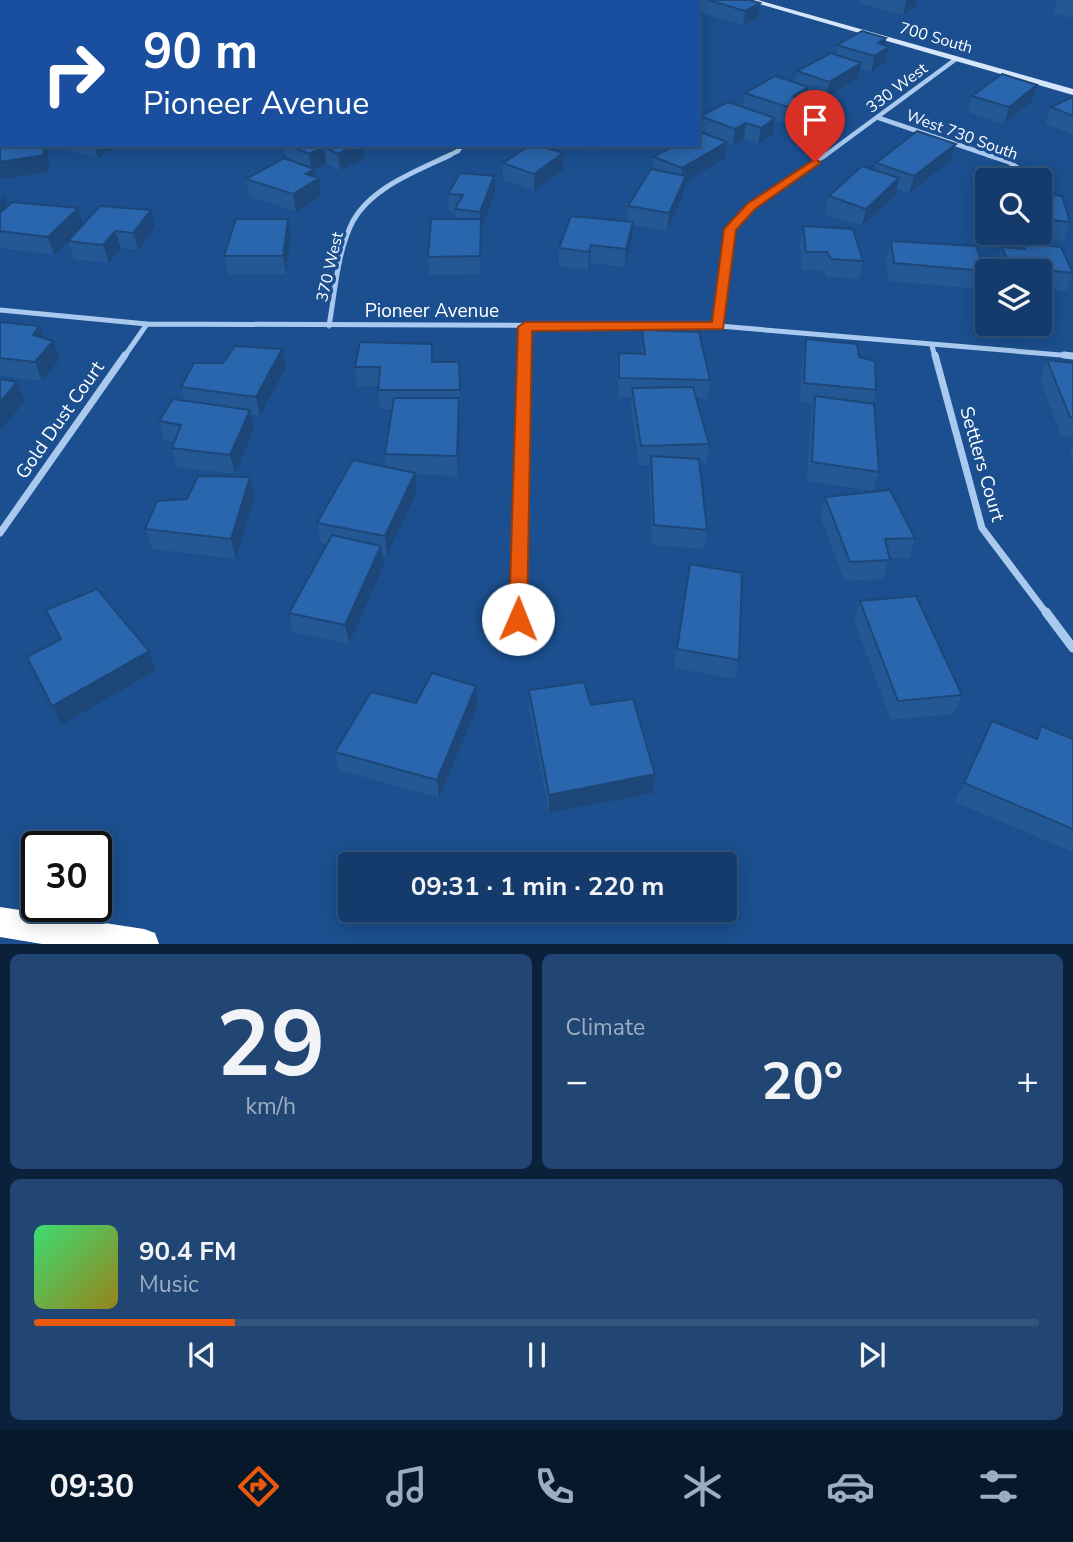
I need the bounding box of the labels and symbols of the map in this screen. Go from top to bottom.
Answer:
street label: 700 South [897,17,975,59]
street label: 330 West [862,58,932,118]
pin [785,90,845,162]
street label: West 730 South [903,105,1021,165]
street label: 370 West [311,229,349,304]
street label: Pioneer Avenue [365,298,499,324]
street label: Gold Dust Court [10,356,111,484]
street label: Settlers Court [953,403,1011,525]
position arrow [481,582,555,656]
speed limit sign: 30 [21,831,112,922]

